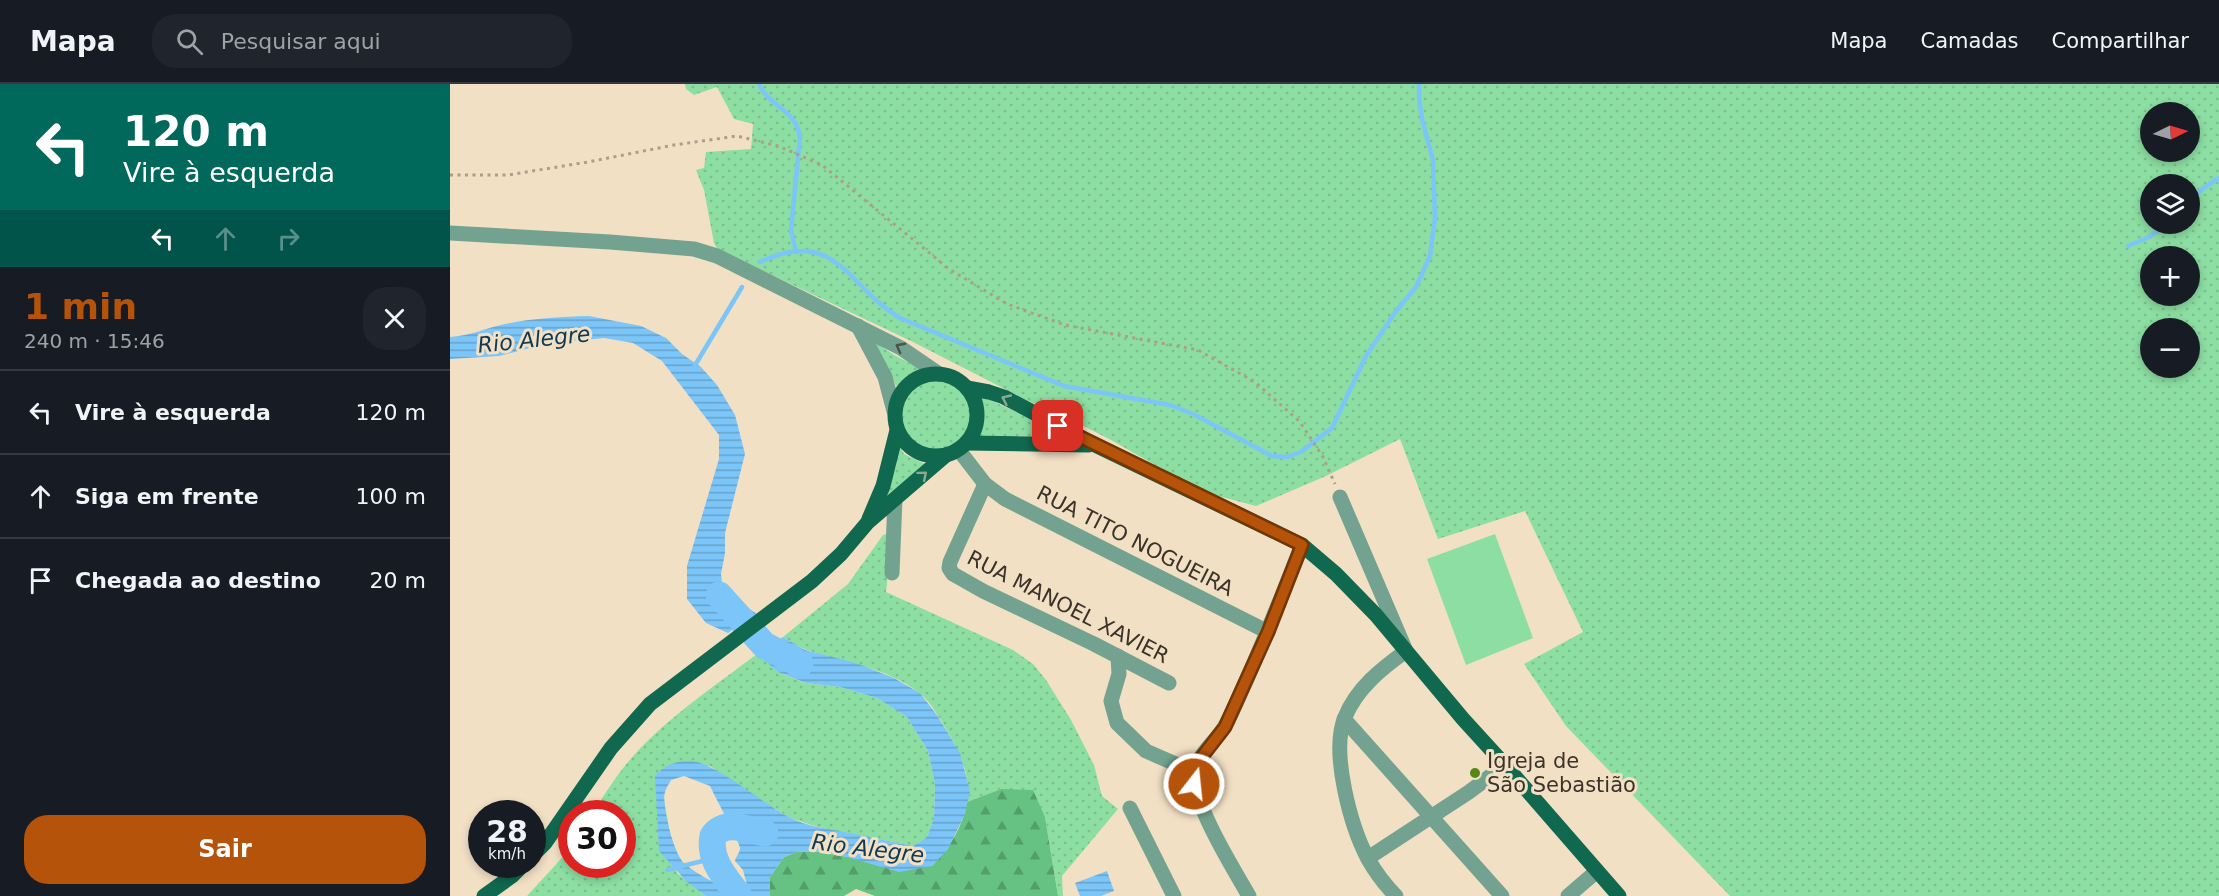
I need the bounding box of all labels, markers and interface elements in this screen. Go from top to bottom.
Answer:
search box [152,14,572,68]
text: Mapa [30,25,116,58]
icon: search [173,25,206,58]
text: Pesquisar aqui [221,29,381,54]
text: Mapa [1830,29,1887,53]
text: Camadas [1920,29,2018,53]
text: Compartilhar [2051,29,2189,53]
north arrow [2140,102,2200,162]
map controls [2140,102,2200,378]
text: 120 m [123,107,269,156]
icon: left [24,108,102,186]
text: Vire à esquerda [123,157,335,188]
button: layers [2140,174,2200,234]
icon: left [146,222,179,255]
icon: ahead [209,222,242,255]
icon: right [272,222,305,255]
button: + [2140,246,2200,306]
text: 1 min [24,286,137,327]
button: close [363,287,426,350]
button: − [2140,318,2200,378]
water label: Rio Alegre [477,321,592,358]
text: 240 m · 15:46 [24,329,165,353]
one-way arrow [896,343,906,354]
one-way arrow [1001,394,1012,406]
icon: left [24,396,57,429]
text: Vire à esquerda [75,400,271,425]
text: 120 m [356,400,426,425]
pin [1032,400,1083,451]
icon: arrive [1041,409,1074,442]
one-way arrow [916,471,927,482]
icon: ahead [24,480,57,513]
street label: RUA TITO NOGUEIRA [1033,481,1238,601]
text: Siga em frente [75,484,259,509]
text: 100 m [356,484,426,509]
street label: RUA MANOEL XAVIER [963,546,1173,668]
icon: arrive [24,564,57,597]
text: Chegada ao destino [75,568,321,593]
text: 20 m [370,568,426,593]
place label: Igreja de São Sebastião [1487,749,1636,797]
position arrow [1162,752,1226,816]
marker: Igreja de São Sebastião [1468,766,1482,780]
speed limit sign: 30 [558,800,636,878]
text: 28 [486,814,528,849]
button: Sair [24,815,426,884]
water label: Rio Alegre [810,829,926,868]
text: km/h [488,845,526,863]

